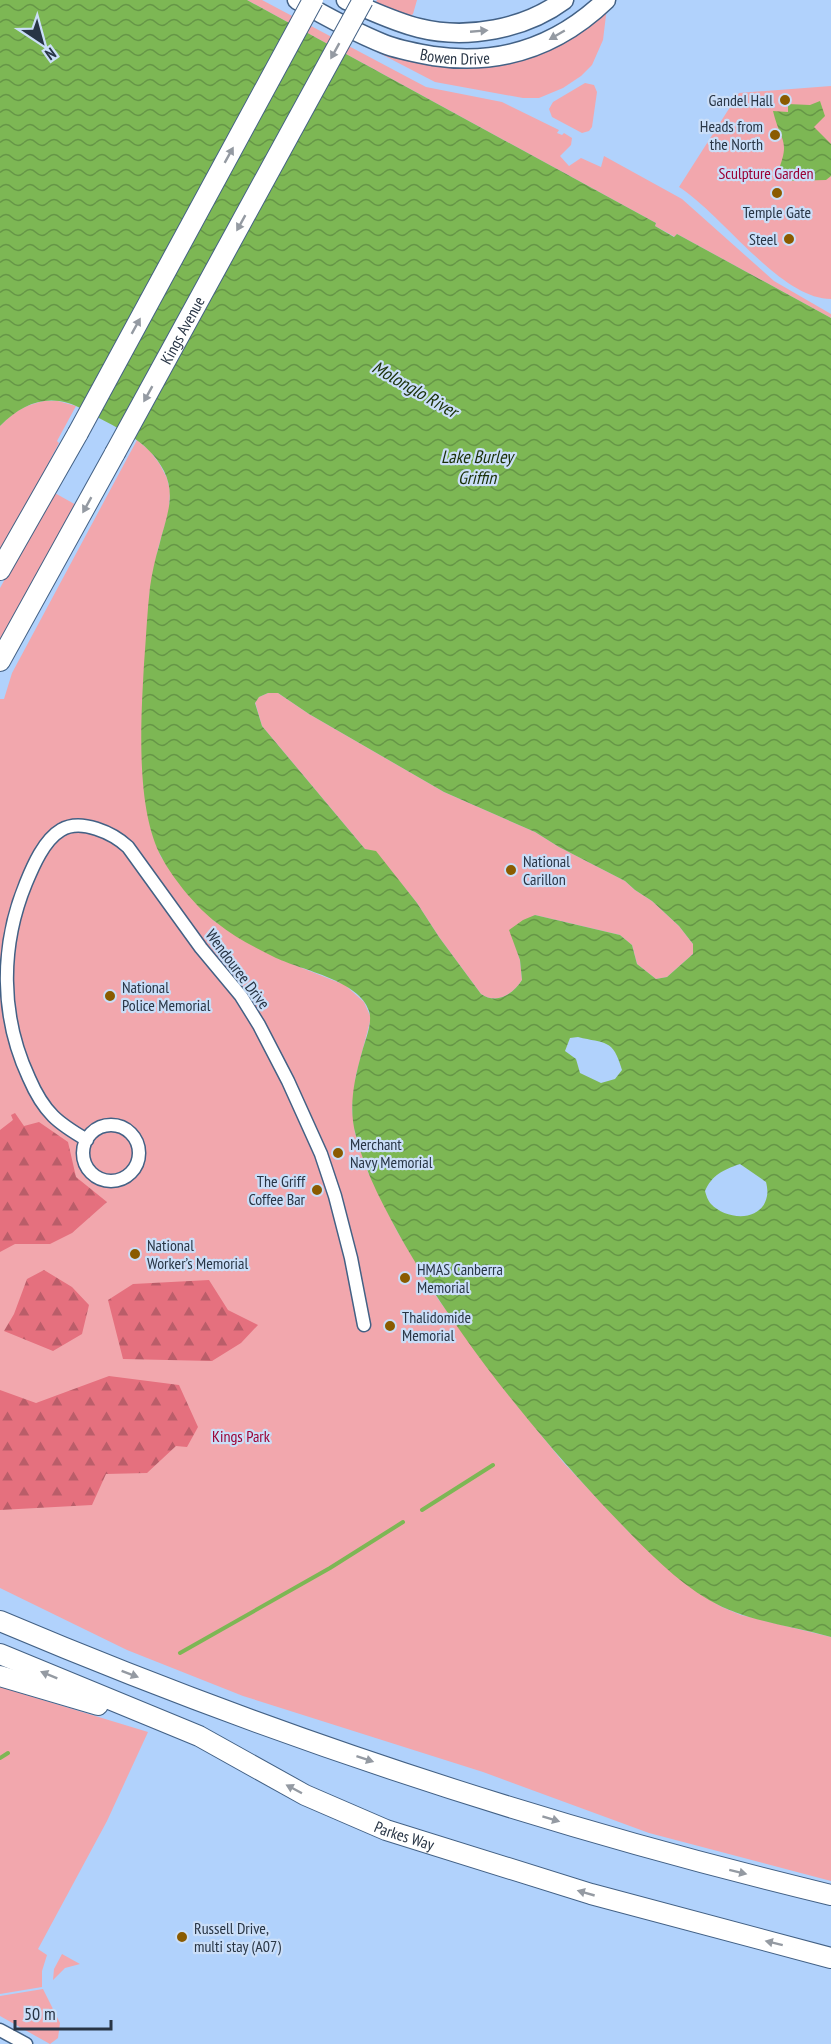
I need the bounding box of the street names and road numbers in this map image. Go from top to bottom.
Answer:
street label: Bowen Drive [419,44,491,69]
street label: Kings Avenue [156,293,209,368]
street label: Wendouree Drive [202,925,274,1013]
street label: Parkes Way [371,1816,437,1854]

